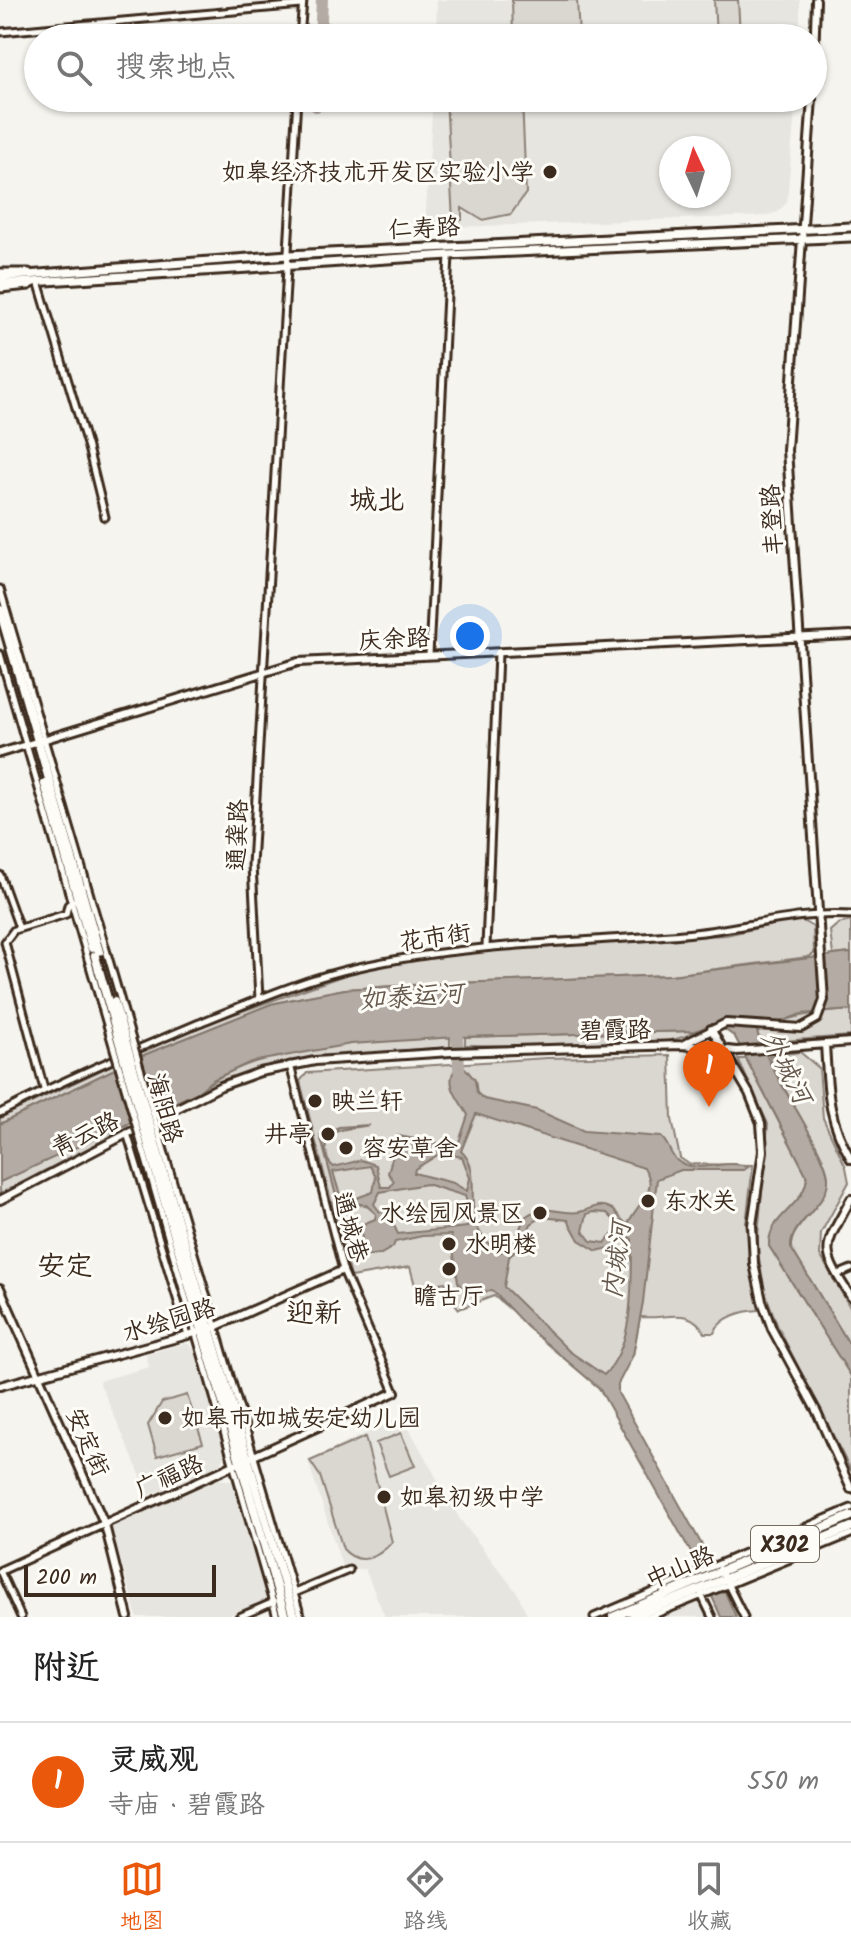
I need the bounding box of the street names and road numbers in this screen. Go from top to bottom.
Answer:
street label: 仁寿路 [387,208,461,251]
street label: 丰登路 [752,483,795,557]
street label: 庆余路 [357,619,431,662]
street label: 通龚路 [218,798,259,872]
street label: 花市街 [397,914,474,963]
street label: 碧霞路 [579,1011,651,1052]
street label: 海阳路 [135,1068,192,1148]
street label: 青云路 [45,1102,127,1169]
street label: 通城巷 [321,1187,378,1267]
street label: 水绘园路 [118,1289,221,1354]
street label: 安定街 [54,1402,119,1483]
street label: 广福路 [129,1445,210,1510]
road number: X302 [751,1526,819,1562]
street label: 中山路 [640,1536,721,1600]

